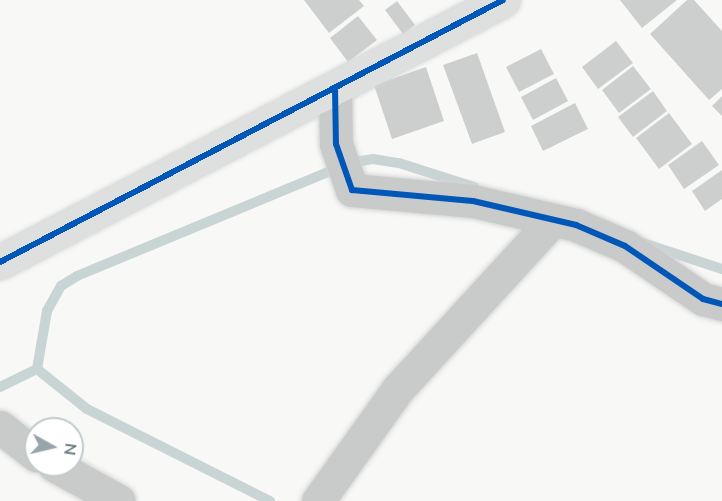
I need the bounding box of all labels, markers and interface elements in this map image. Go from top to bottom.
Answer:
north arrow [24,417,84,477]
text: N [58,442,82,457]

